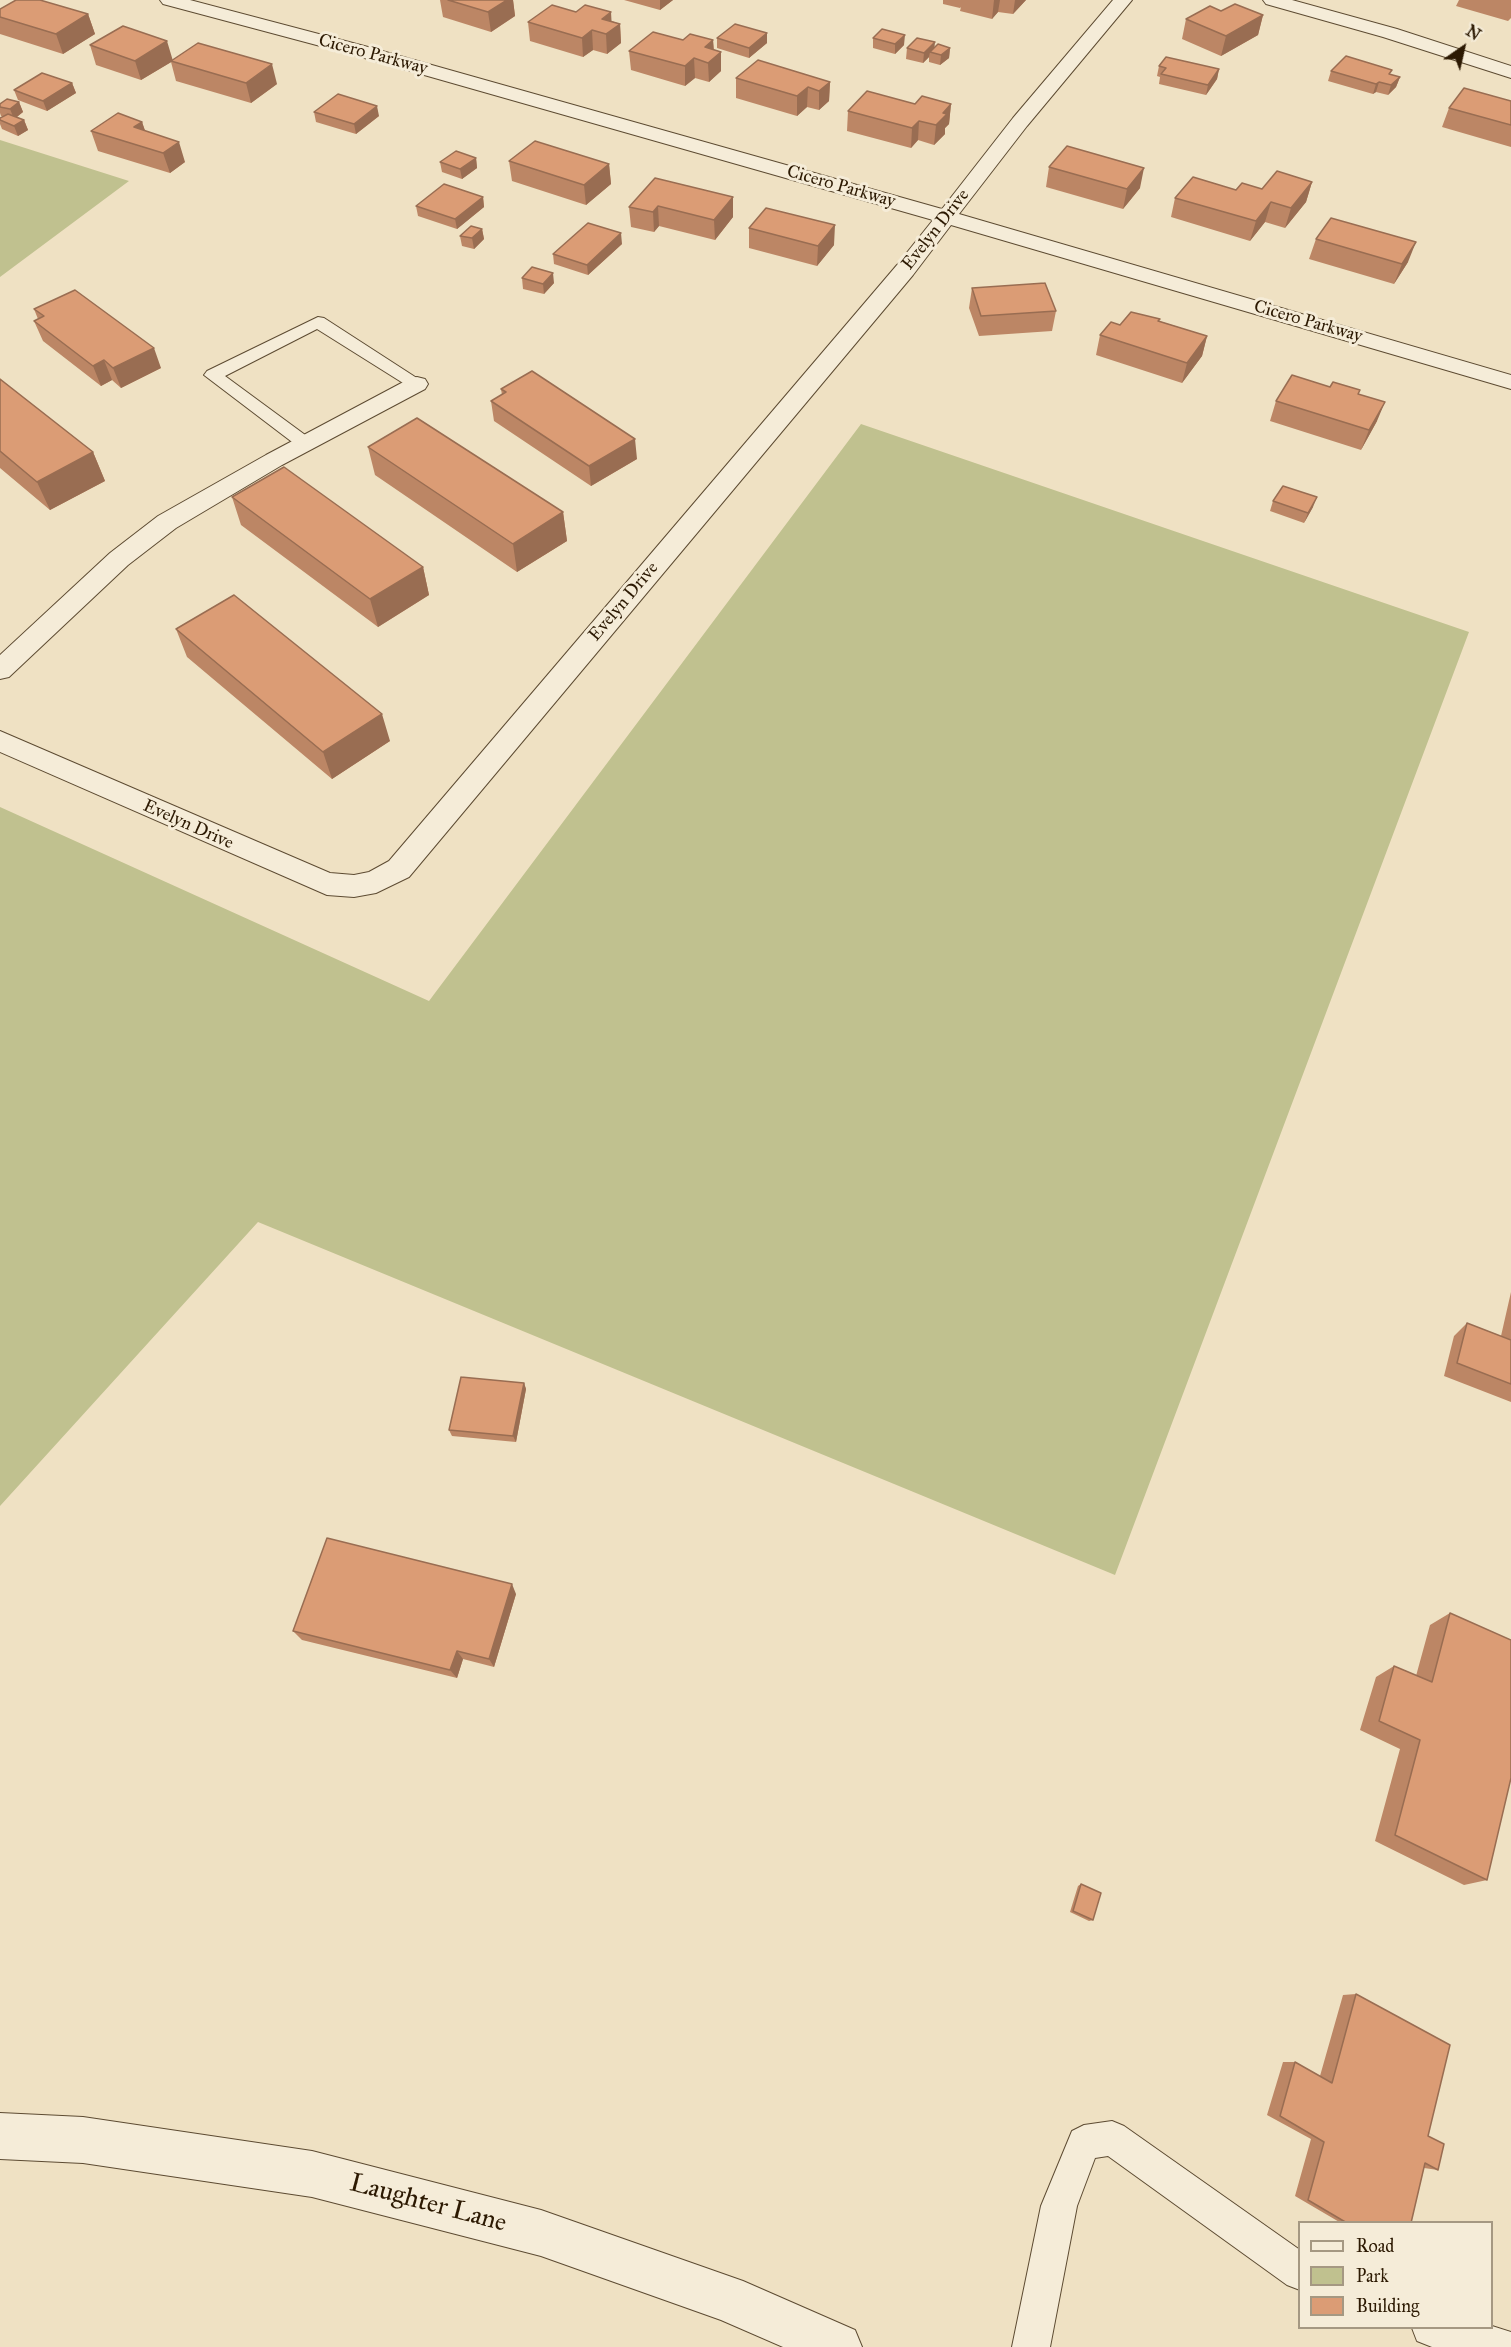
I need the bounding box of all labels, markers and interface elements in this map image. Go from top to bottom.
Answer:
north arrow [1433,18,1493,78]
text: N [1462,21,1484,44]
street label: Cicero Parkway [316,30,430,80]
street label: Cicero Parkway [784,161,898,213]
street label: Evelyn Drive [898,185,974,275]
street label: Cicero Parkway [1251,296,1365,348]
street label: Evelyn Drive [585,558,663,646]
street label: Evelyn Drive [139,795,237,855]
street label: Laughter Lane [346,2168,510,2240]
legend [1298,2221,1493,2329]
text: Road [1356,2235,1394,2257]
text: Park [1356,2265,1389,2287]
text: Building [1356,2295,1419,2317]

